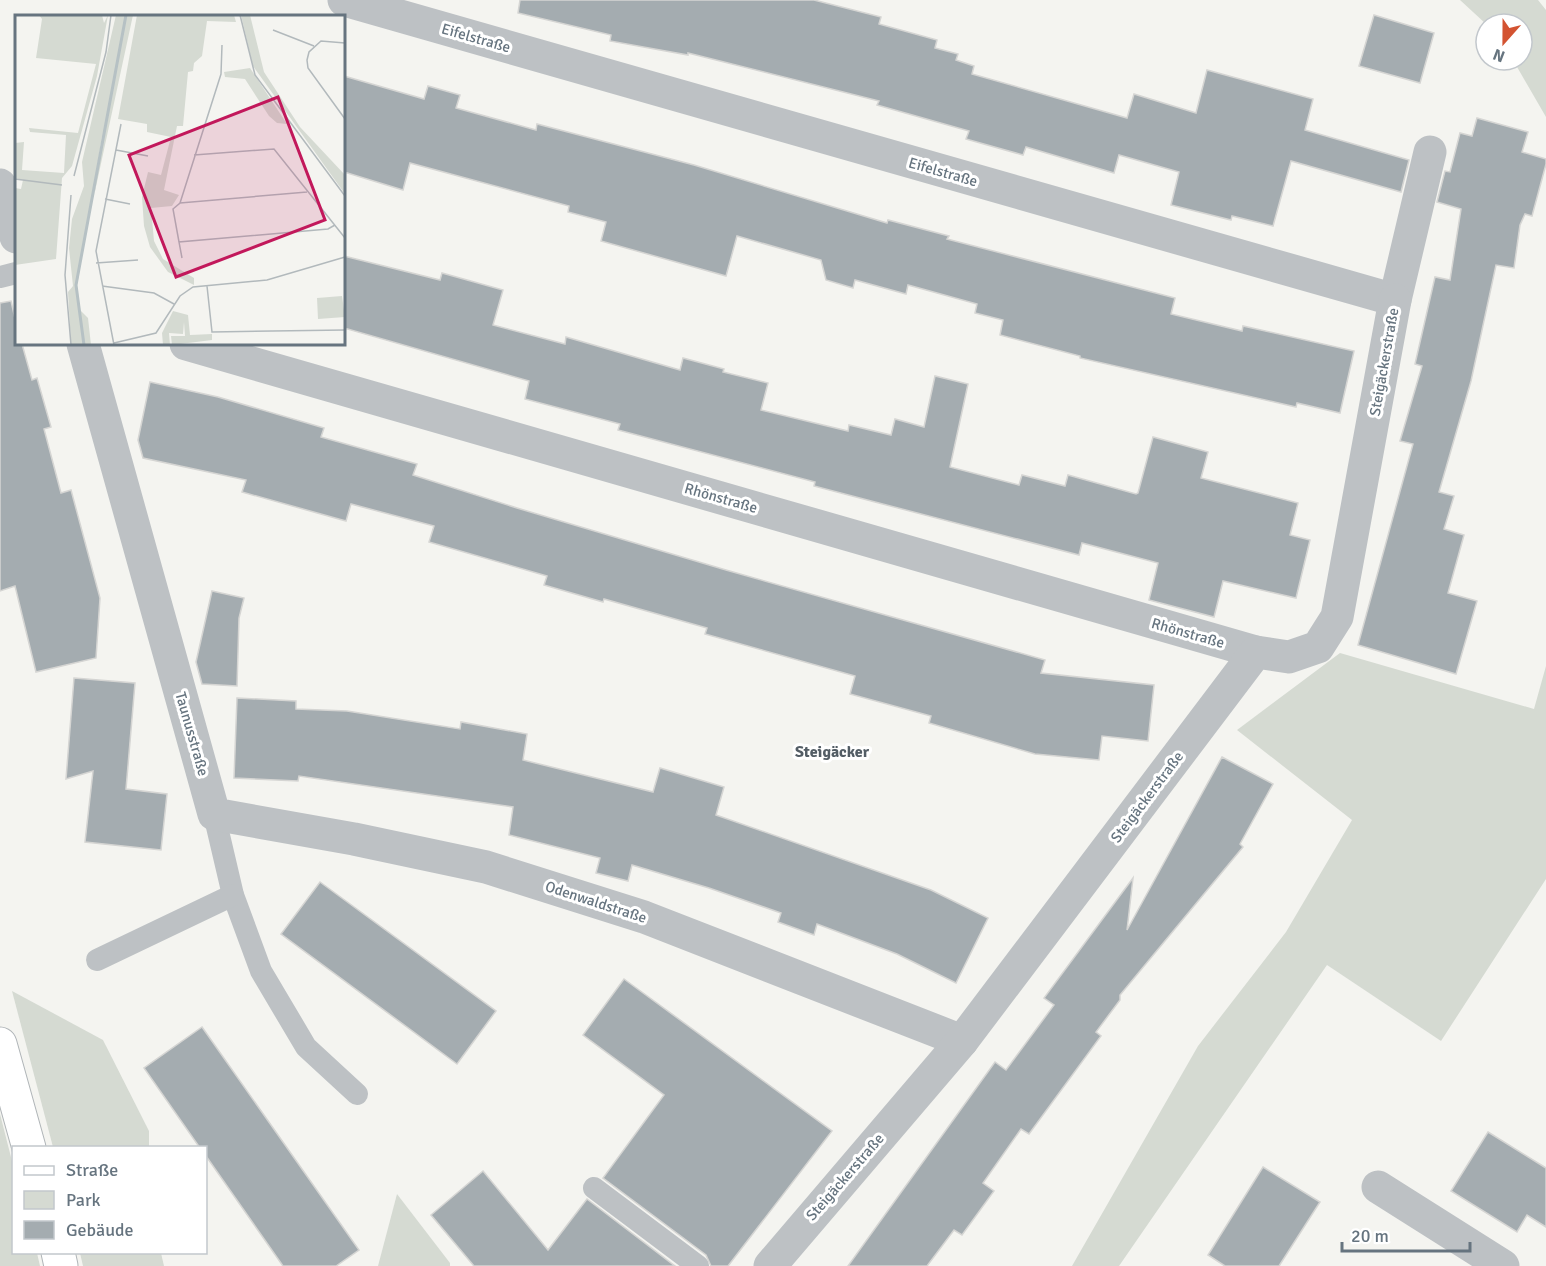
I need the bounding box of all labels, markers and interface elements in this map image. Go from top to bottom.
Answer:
north arrow [1474,12,1534,72]
inset map [15,15,345,345]
street label: Eifelstraße [439,20,513,56]
text: N [1490,44,1508,66]
street label: Eifelstraße [906,154,980,190]
street label: Steigäckerstraße [1366,306,1402,418]
street label: Rhönstraße [683,479,759,517]
street label: Rhönstraße [1150,614,1226,652]
street label: Taunusstraße [171,690,213,778]
district label: Steigäcker [795,742,870,762]
street label: Steigäckerstraße [1107,748,1187,846]
street label: Odenwaldstraße [543,877,649,927]
street label: Steigäckerstraße [802,1130,888,1224]
legend [12,1146,207,1254]
text: Straße [66,1159,118,1181]
text: Park [66,1189,101,1211]
scale bar [1342,1215,1470,1253]
text: Gebäude [66,1219,134,1241]
text: 20 m [1351,1225,1389,1247]

